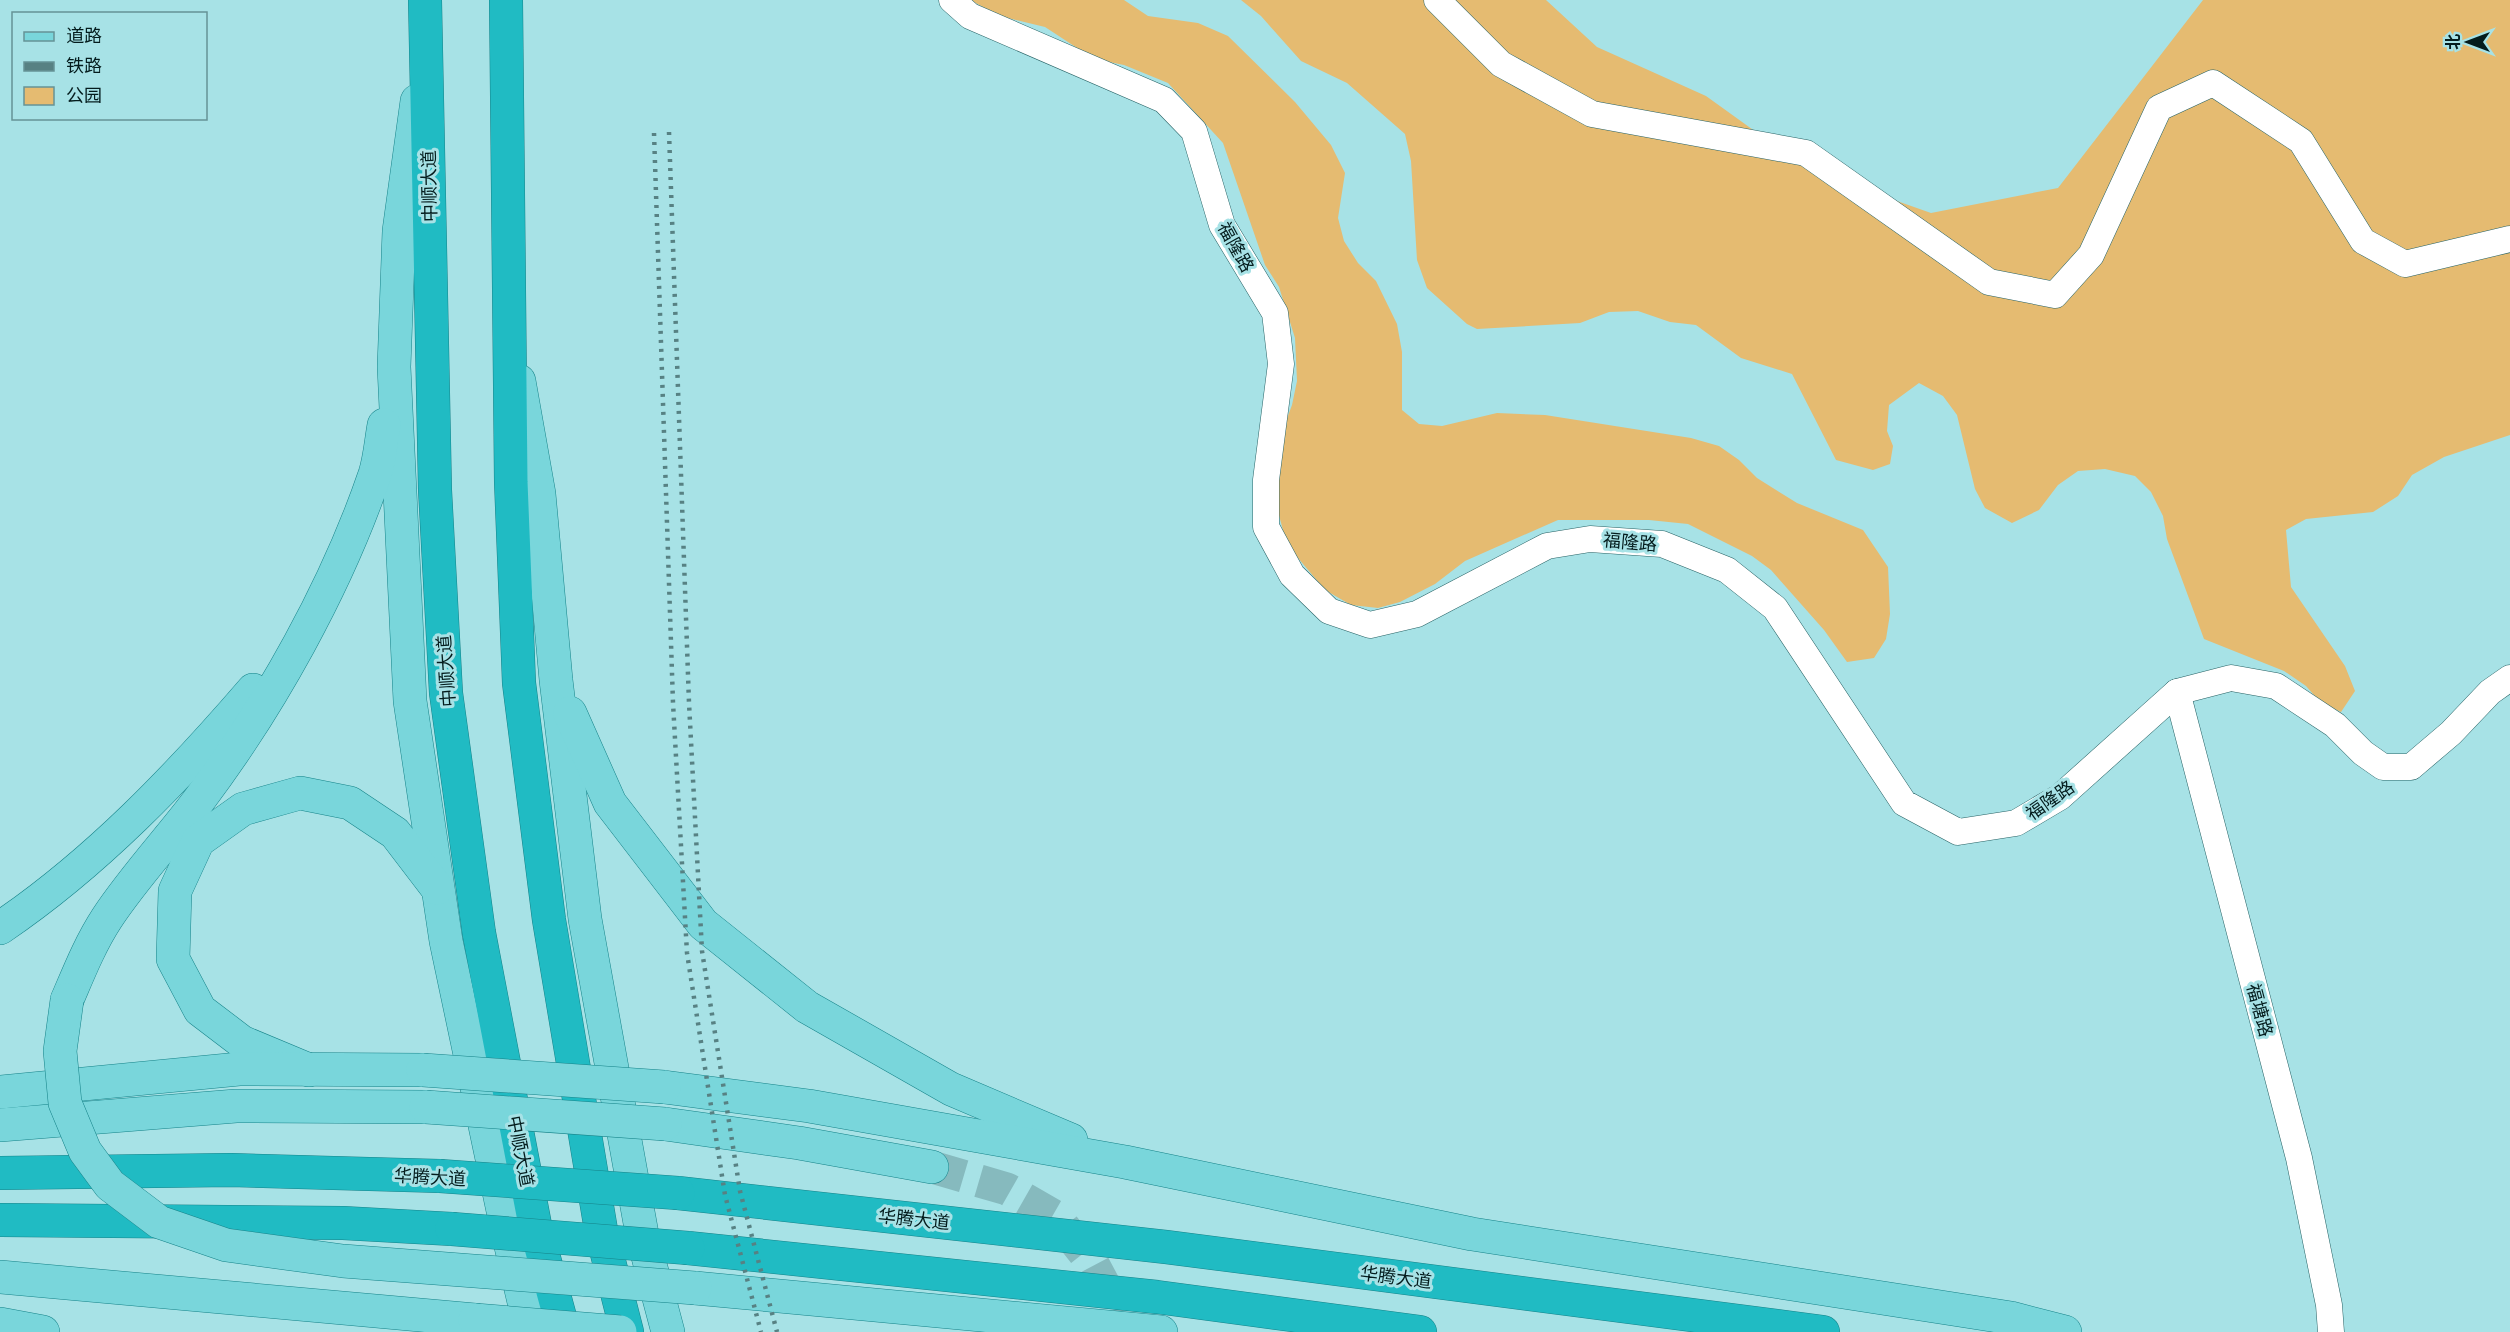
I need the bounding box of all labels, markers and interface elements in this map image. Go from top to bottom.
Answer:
legend [12,12,207,120]
north arrow [2438,12,2498,72]
text: 道路 [66,25,102,46]
text: 北 [2444,34,2463,50]
text: 铁路 [66,55,102,76]
text: 公园 [66,85,102,106]
street label: 中顺大道 [418,150,440,222]
street label: 福隆路 [1214,218,1258,276]
street label: 福隆路 [1602,529,1658,555]
street label: 中顺大道 [433,634,459,708]
street label: 福隆路 [2022,776,2078,824]
street label: 福塘路 [2243,981,2277,1039]
street label: 中顺大道 [504,1114,538,1188]
street label: 华腾大道 [393,1165,467,1189]
street label: 华腾大道 [877,1205,951,1233]
street label: 华腾大道 [1359,1262,1433,1292]

